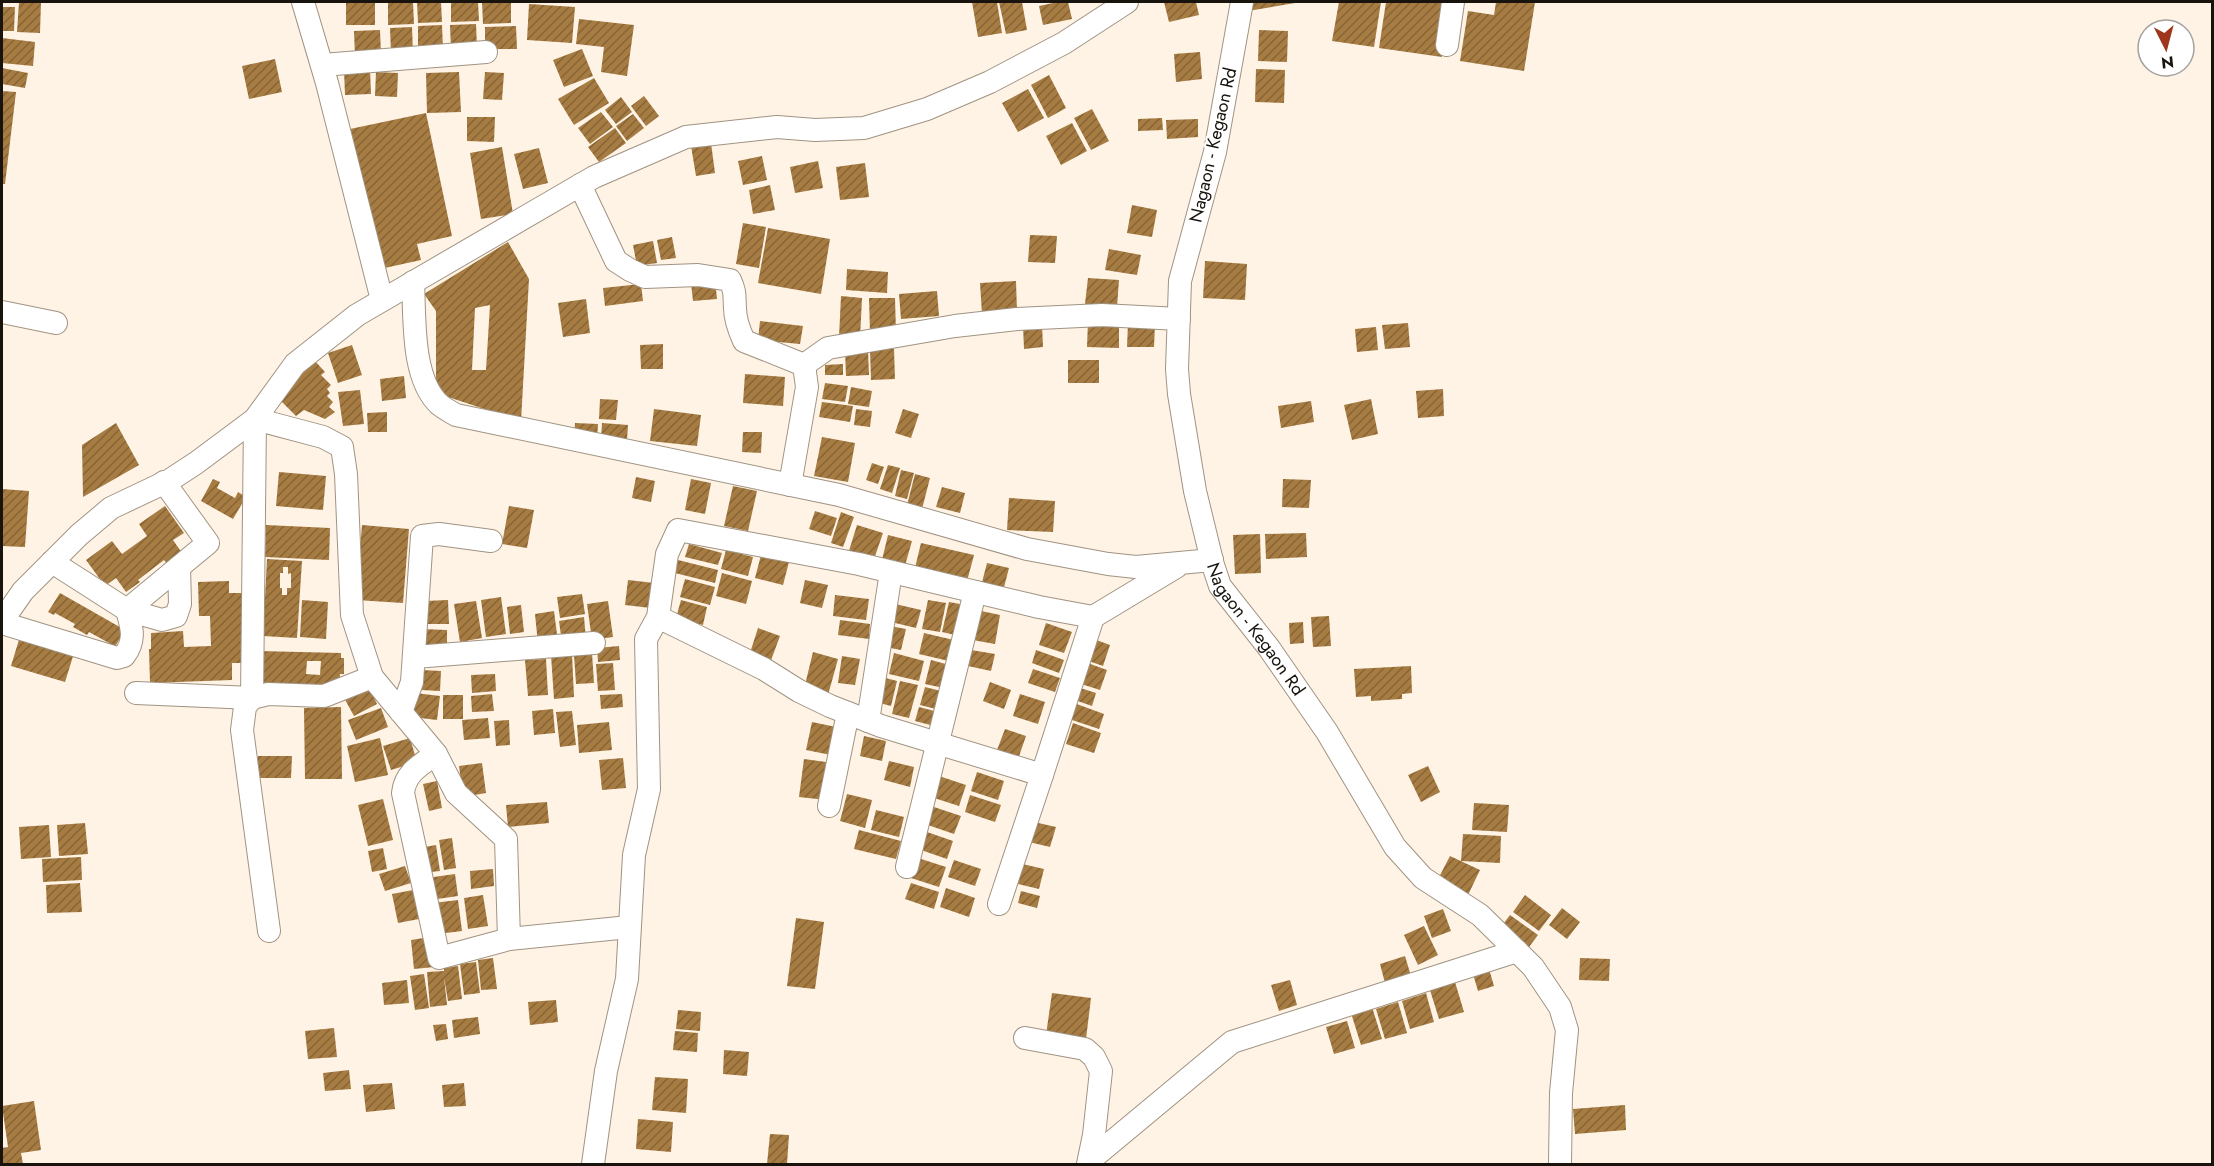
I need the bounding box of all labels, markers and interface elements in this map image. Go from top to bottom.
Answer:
north arrow [2136,18,2196,78]
text: N [2160,50,2175,75]
street label: Nagaon - Kegaon Rd [1183,65,1243,225]
street label: Nagaon - Kegaon Rd [1200,559,1311,701]

